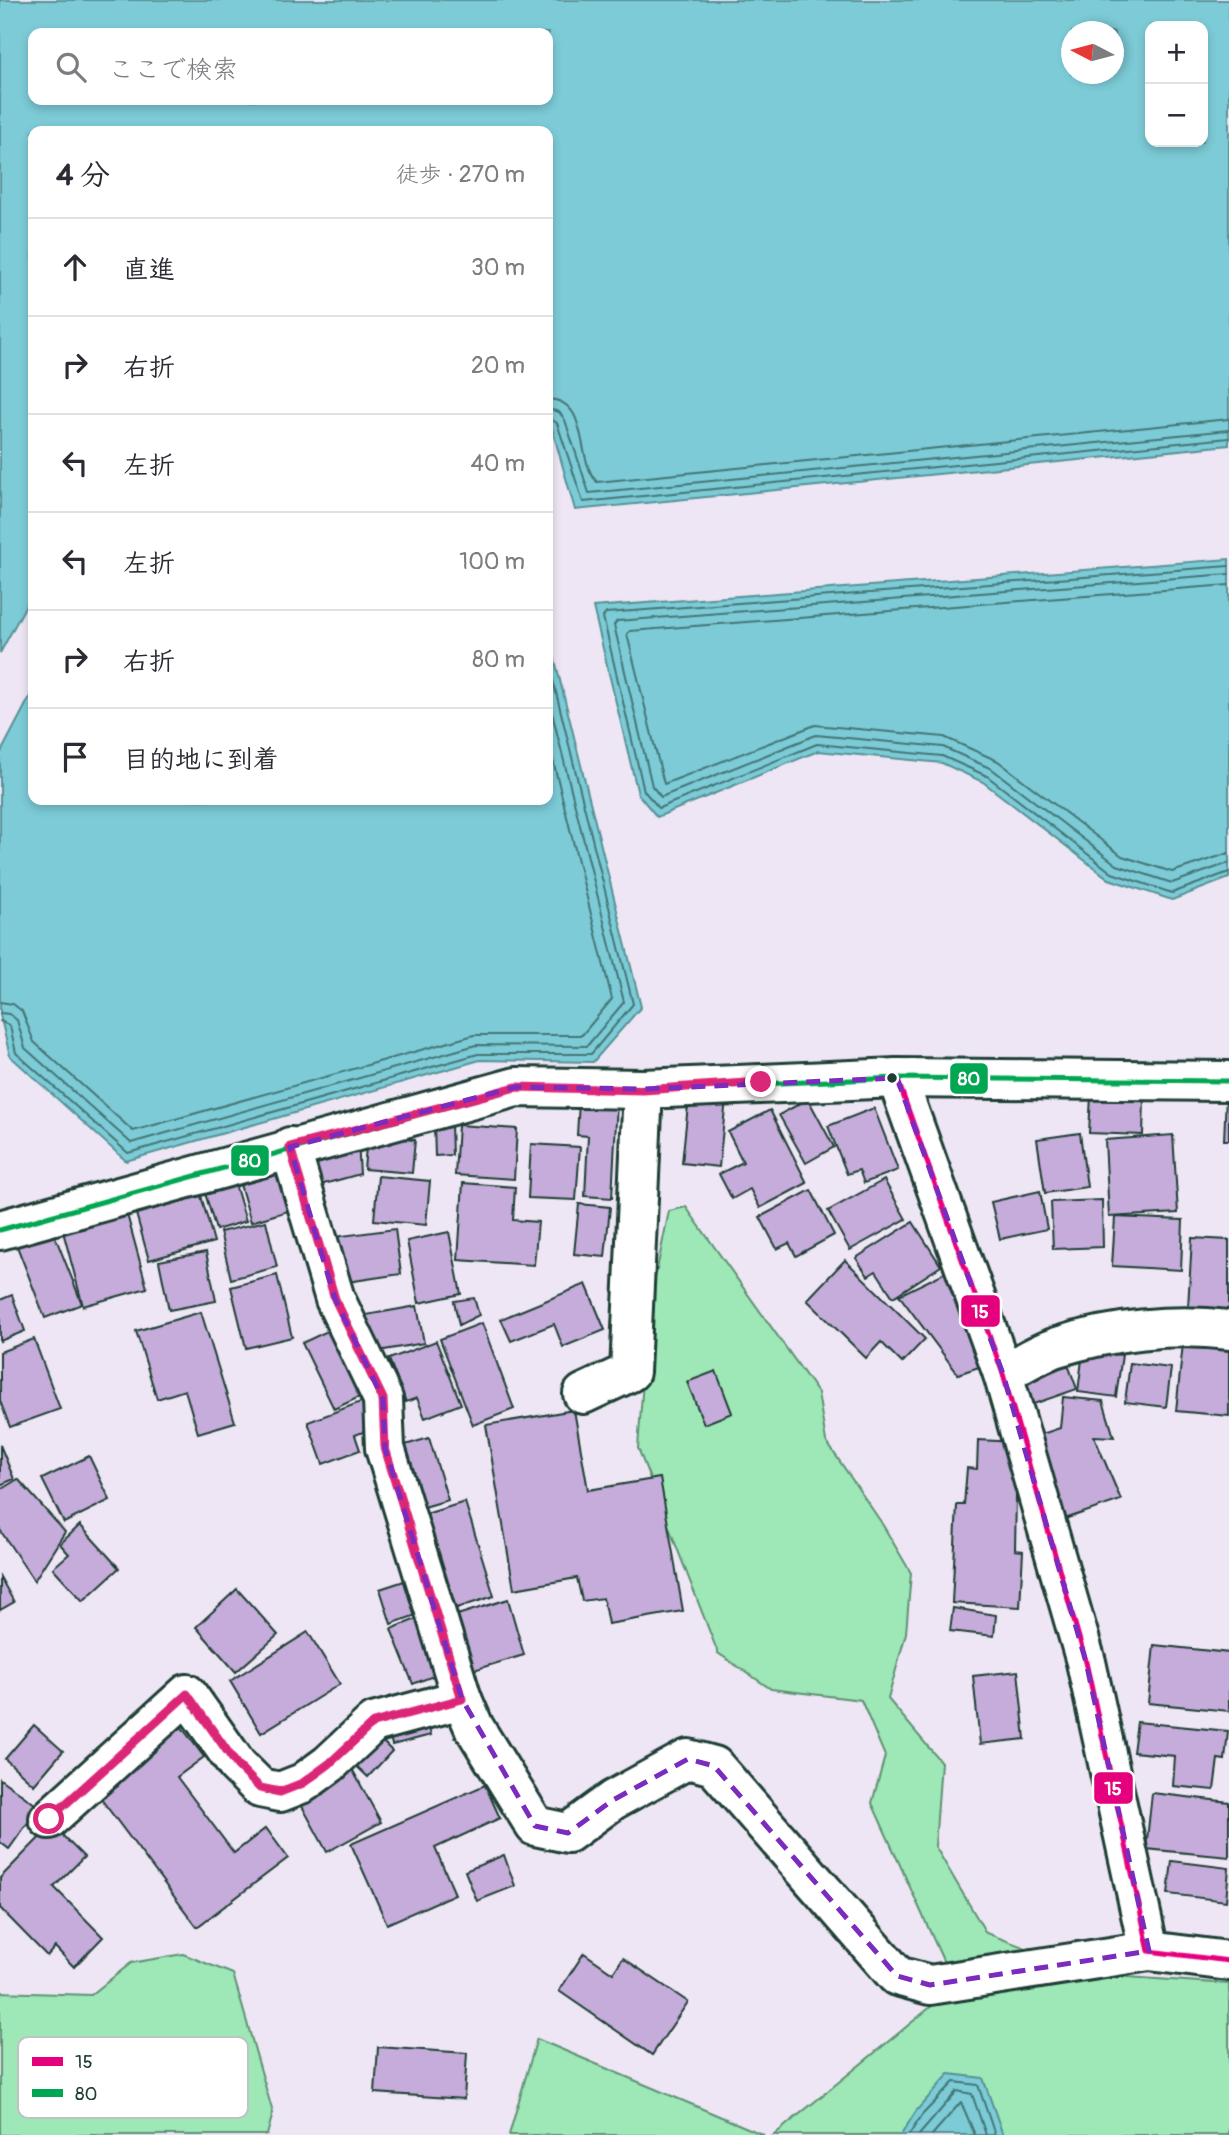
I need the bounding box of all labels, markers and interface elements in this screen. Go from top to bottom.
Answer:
north arrow [1061,21,1124,84]
map controls [1145,21,1208,147]
button: + [1145,21,1208,84]
search box [28,28,553,105]
icon: search [52,48,90,86]
text: ここで検索 [108,54,238,86]
button: − [1145,84,1208,147]
text: 4 分 [56,157,110,194]
text: 徒歩 · 270 m [395,160,525,189]
icon: ahead [56,248,94,286]
text: 30 m [471,253,525,282]
text: 直進 [123,254,175,286]
icon: right [56,346,94,384]
text: 20 m [471,351,525,380]
text: 右折 [123,352,175,384]
icon: left [56,444,94,482]
text: 40 m [471,449,525,478]
text: 左折 [123,450,175,482]
icon: left [56,542,94,580]
text: 100 m [459,547,525,576]
text: 左折 [123,548,175,580]
icon: right [56,640,94,678]
text: 80 m [472,645,525,674]
text: 右折 [123,646,175,678]
icon: arrive [56,738,94,776]
text: 目的地に到着 [123,744,279,776]
line badge: 80 [949,1062,989,1095]
route end [745,1066,776,1097]
text: 80 [958,1067,980,1091]
unlabelled marker [885,1071,899,1085]
line badge: 80 [230,1144,270,1177]
text: 80 [239,1149,261,1173]
line badge: 15 [960,1294,1001,1328]
text: 15 [971,1300,989,1324]
line badge: 15 [1093,1771,1134,1805]
text: 15 [1104,1777,1122,1801]
route start [33,1803,64,1834]
legend [18,2037,248,2118]
text: 15 [75,2050,93,2074]
text: 80 [75,2082,98,2106]

